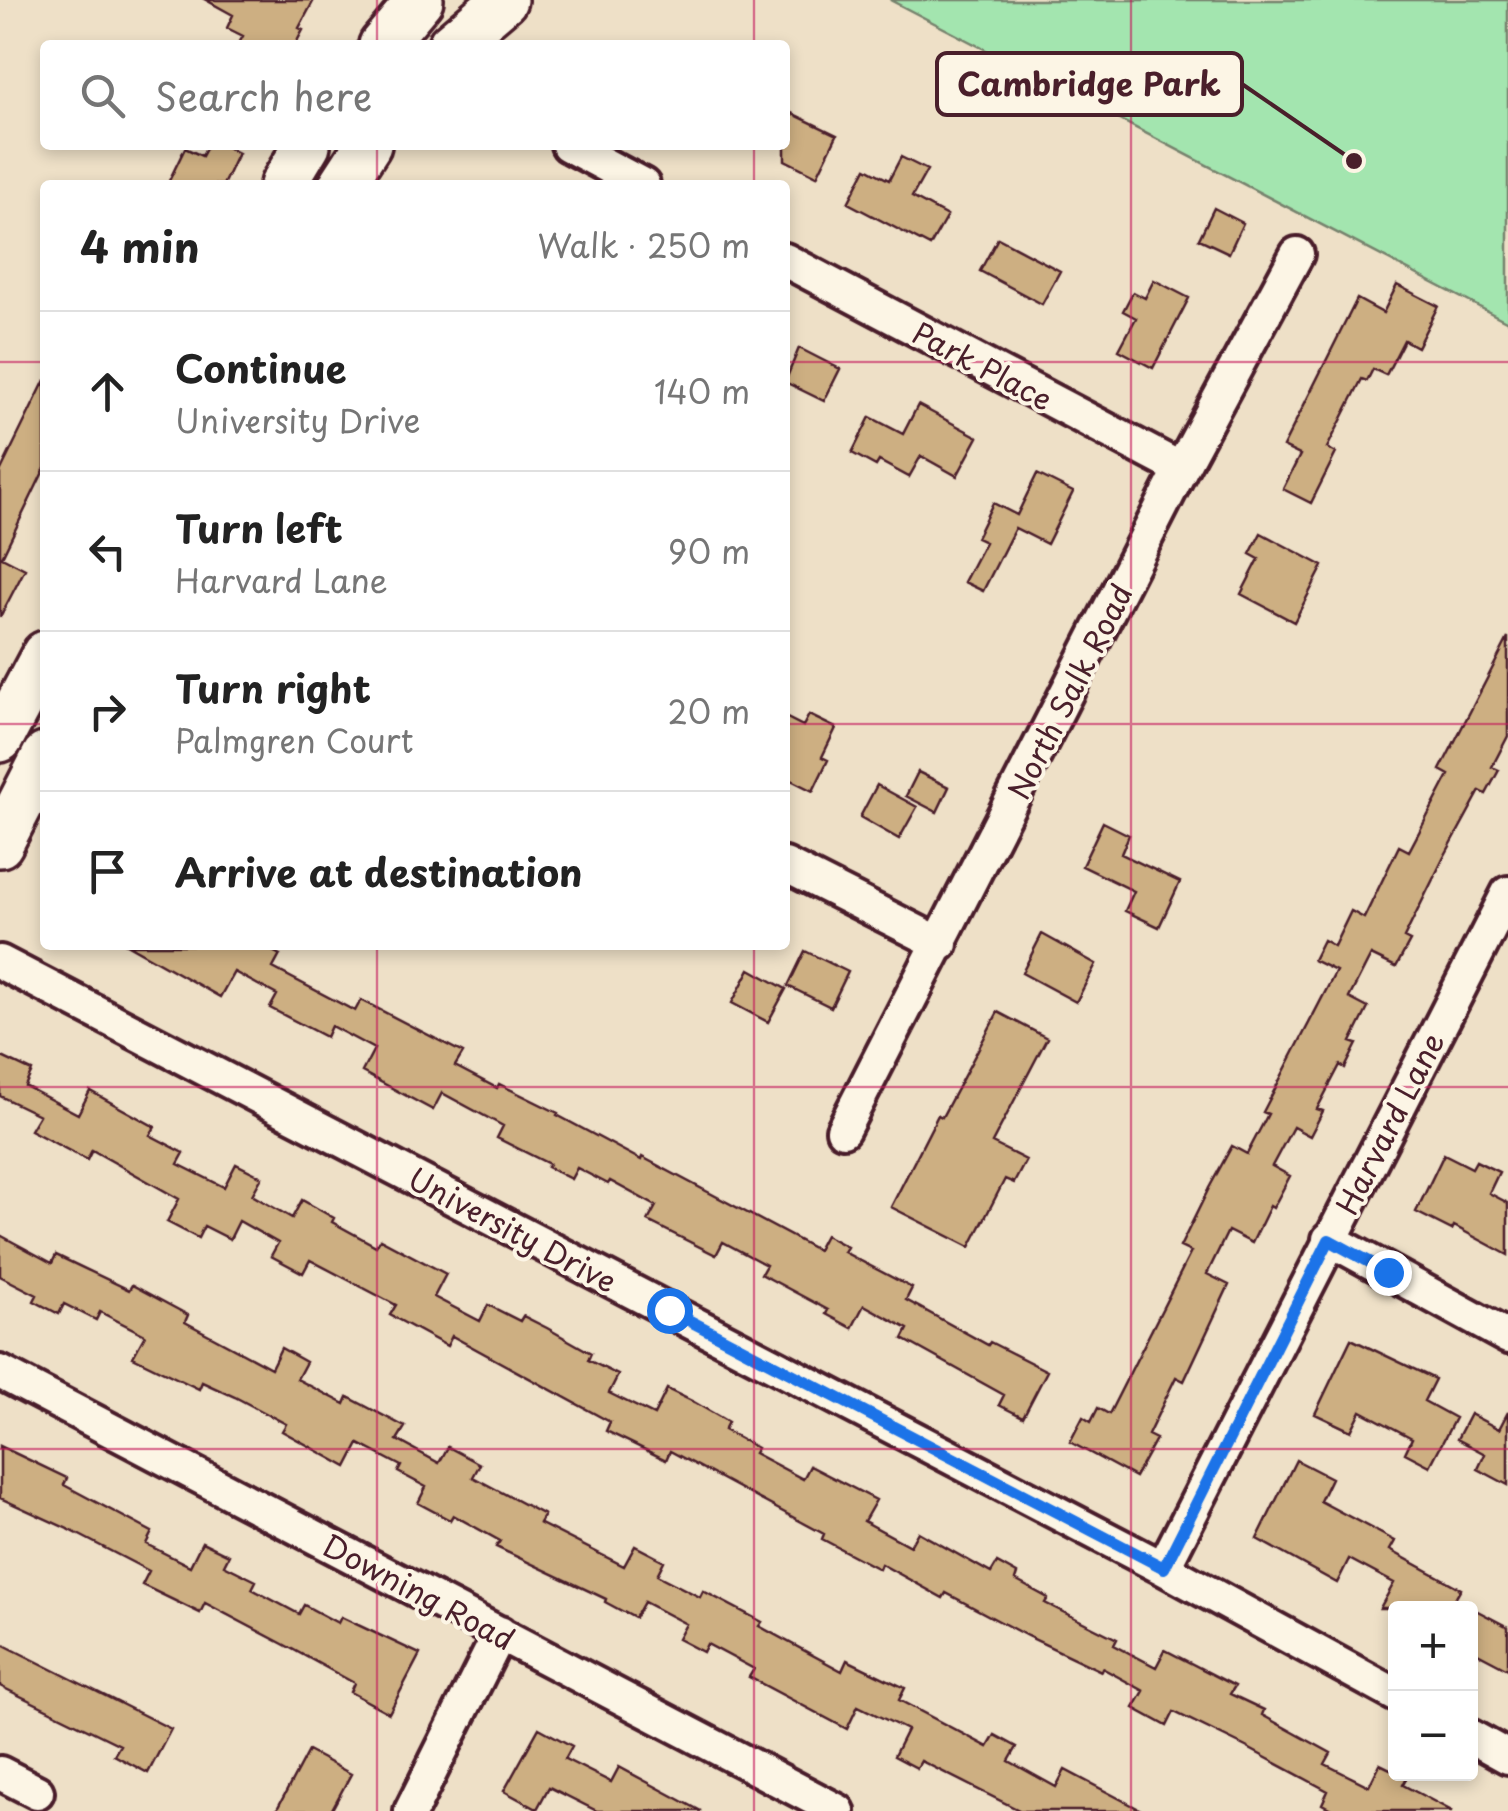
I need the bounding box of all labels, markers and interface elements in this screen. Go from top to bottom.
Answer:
search box [40,40,790,150]
callout: Cambridge Park [937,53,1242,115]
text: Cambridge Park [957,59,1221,107]
text: Search here [155,67,372,124]
icon: search [75,68,130,123]
text: 4 min [80,214,200,277]
text: Walk · 250 m [537,221,750,269]
street label: Park Place [905,309,1061,421]
text: Continue [175,339,346,396]
icon: ahead [80,364,135,419]
text: 140 m [654,367,750,415]
text: University Drive [175,396,420,444]
text: Turn left [175,499,343,556]
icon: left [80,524,135,579]
text: 90 m [668,527,750,575]
text: Harvard Lane [175,556,388,604]
street label: North Salk Road [995,576,1143,806]
text: Turn right [175,659,371,716]
icon: right [80,684,135,739]
text: 20 m [668,687,750,735]
text: Palmgren Court [175,716,414,764]
text: Arrive at destination [175,843,583,900]
icon: arrive [80,844,135,899]
street label: Harvard Lane [1324,1024,1454,1222]
street label: University Drive [401,1155,625,1303]
route end [1366,1250,1412,1296]
route start [647,1288,693,1334]
street label: Downing Road [315,1521,523,1661]
map controls [1388,1601,1478,1781]
button: + [1388,1601,1478,1691]
button: − [1388,1691,1478,1781]

